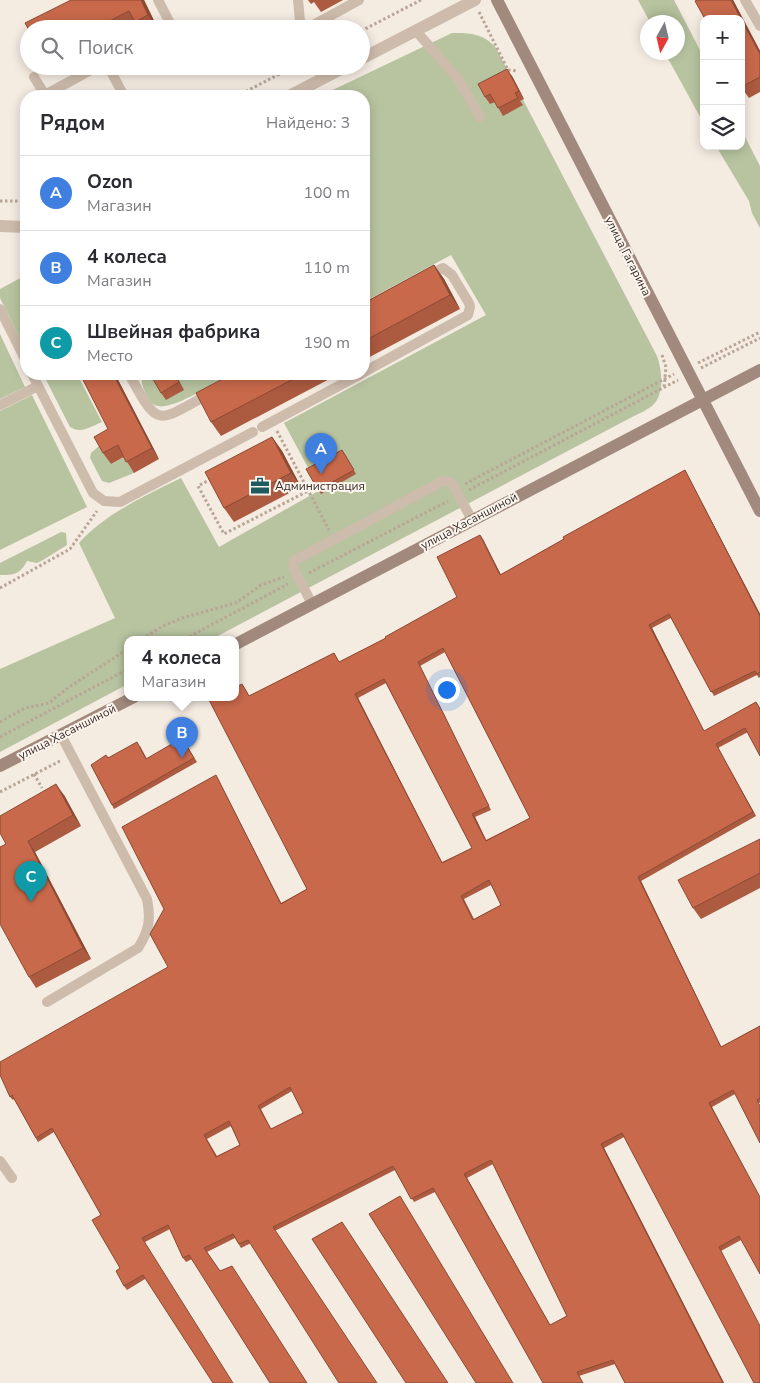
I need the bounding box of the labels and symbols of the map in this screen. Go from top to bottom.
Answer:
north arrow [640,15,685,60]
street label: улица Гагарина [601,214,655,298]
pin: A [305,433,337,474]
office icon: Администрация [249,475,271,497]
place label: Администрация [275,478,365,494]
street label: улица Хасаншиной [418,489,520,553]
your location [434,677,460,703]
street label: улица Хасаншиной [15,700,119,764]
pin: B [166,717,198,758]
pin: C [15,861,47,902]

